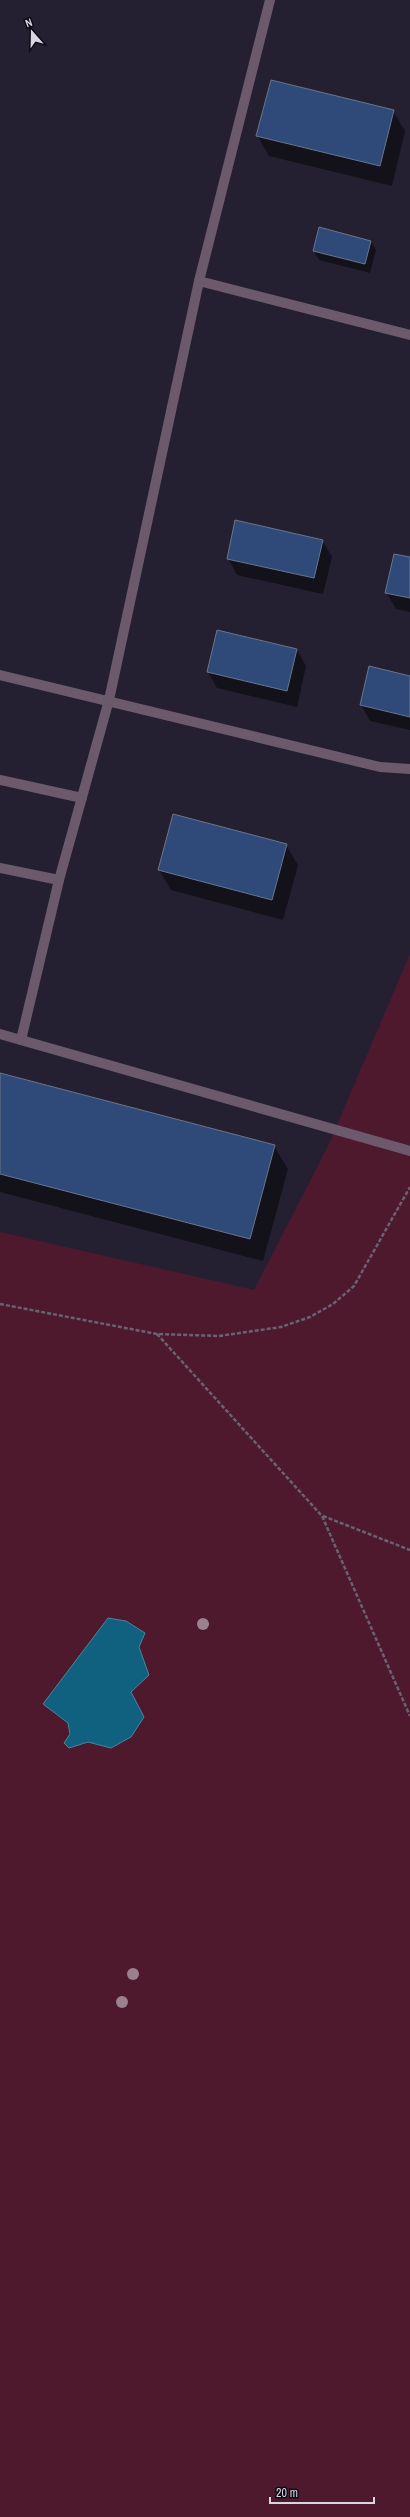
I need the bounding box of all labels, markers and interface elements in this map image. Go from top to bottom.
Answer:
north arrow [12,12,52,52]
text: N [23,15,34,30]
scale bar [270,2479,374,2505]
text: 20 m [276,2485,298,2501]

